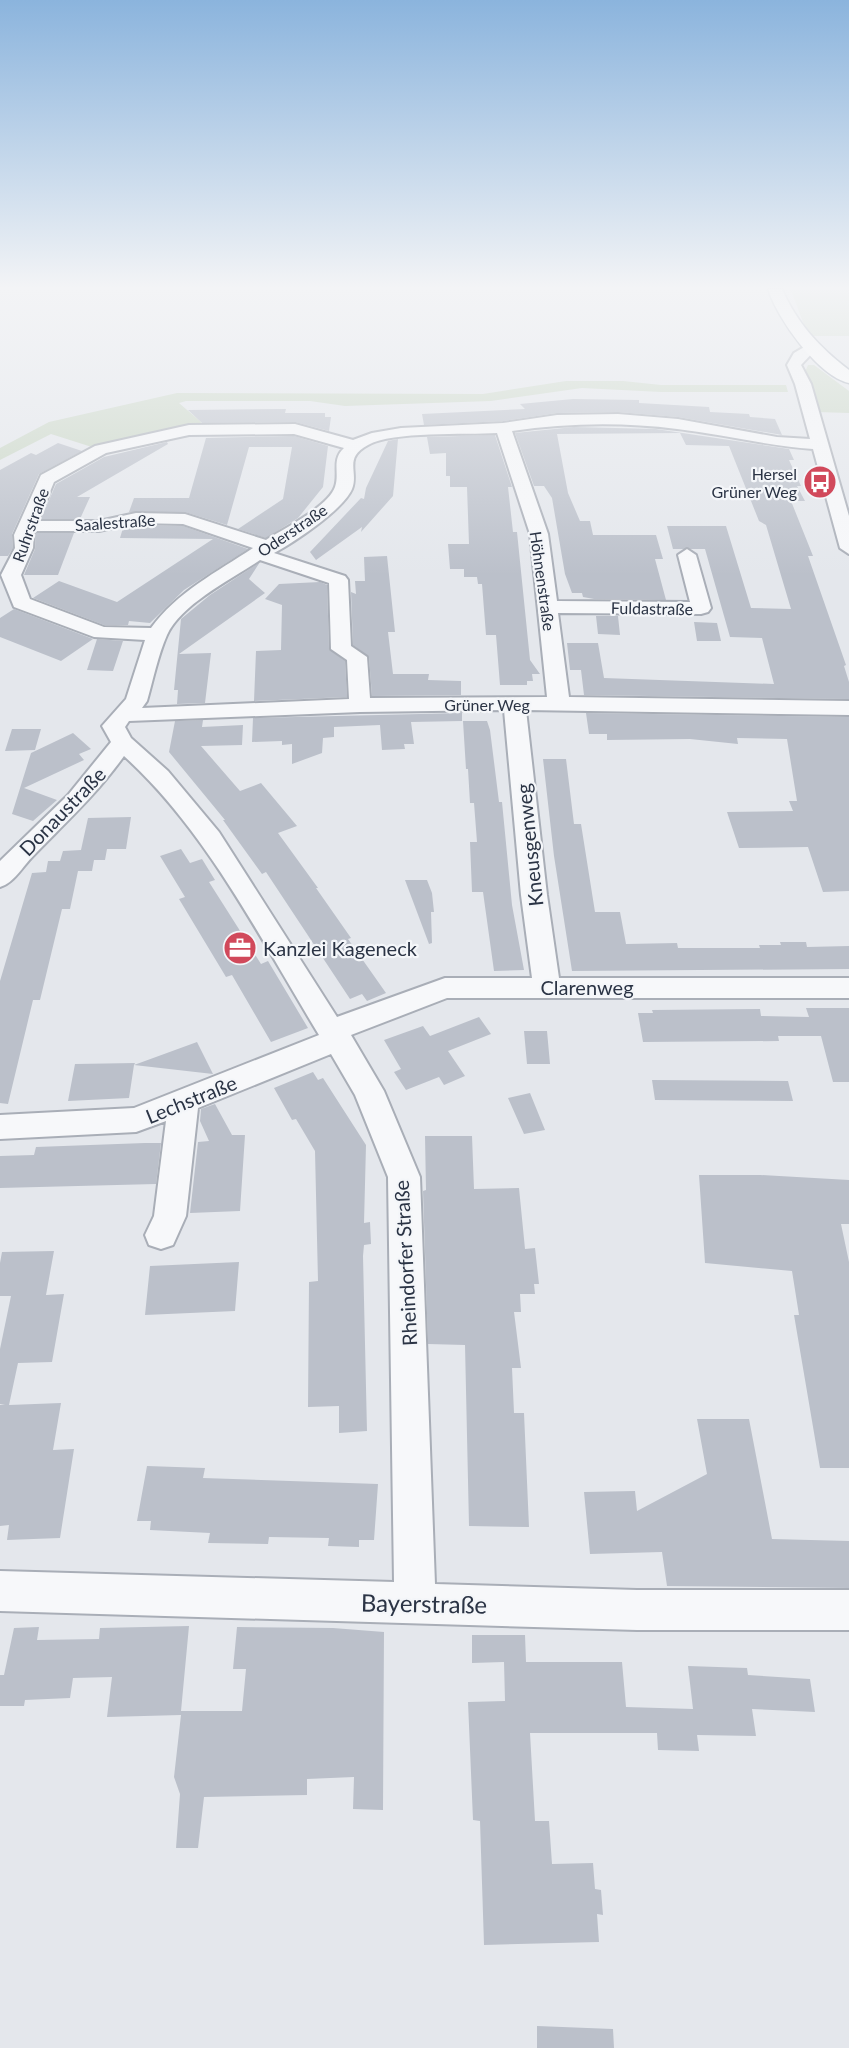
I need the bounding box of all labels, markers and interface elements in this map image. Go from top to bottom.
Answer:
place label: Hersel Grüner Weg [712,464,797,501]
bus stop icon: Hersel Grüner Weg [802,464,838,500]
street label: Ruhrstraße [8,485,52,565]
street label: Oderstraße [254,500,330,560]
street label: Saalestraße [74,510,156,534]
street label: Höhnenstraße [527,530,559,632]
street label: Fuldastraße [611,598,693,618]
street label: Grüner Weg [444,695,530,714]
street label: Donaustraße [14,762,110,860]
street label: Kneusgenweg [511,782,547,908]
office icon: Kanzlei Kageneck [222,930,258,966]
place label: Kanzlei Kageneck [263,936,418,960]
street label: Clarenweg [540,975,634,999]
street label: Lechstraße [142,1070,240,1128]
street label: Rheindorfer Straße [389,1180,421,1346]
street label: Bayerstraße [361,1587,487,1619]

